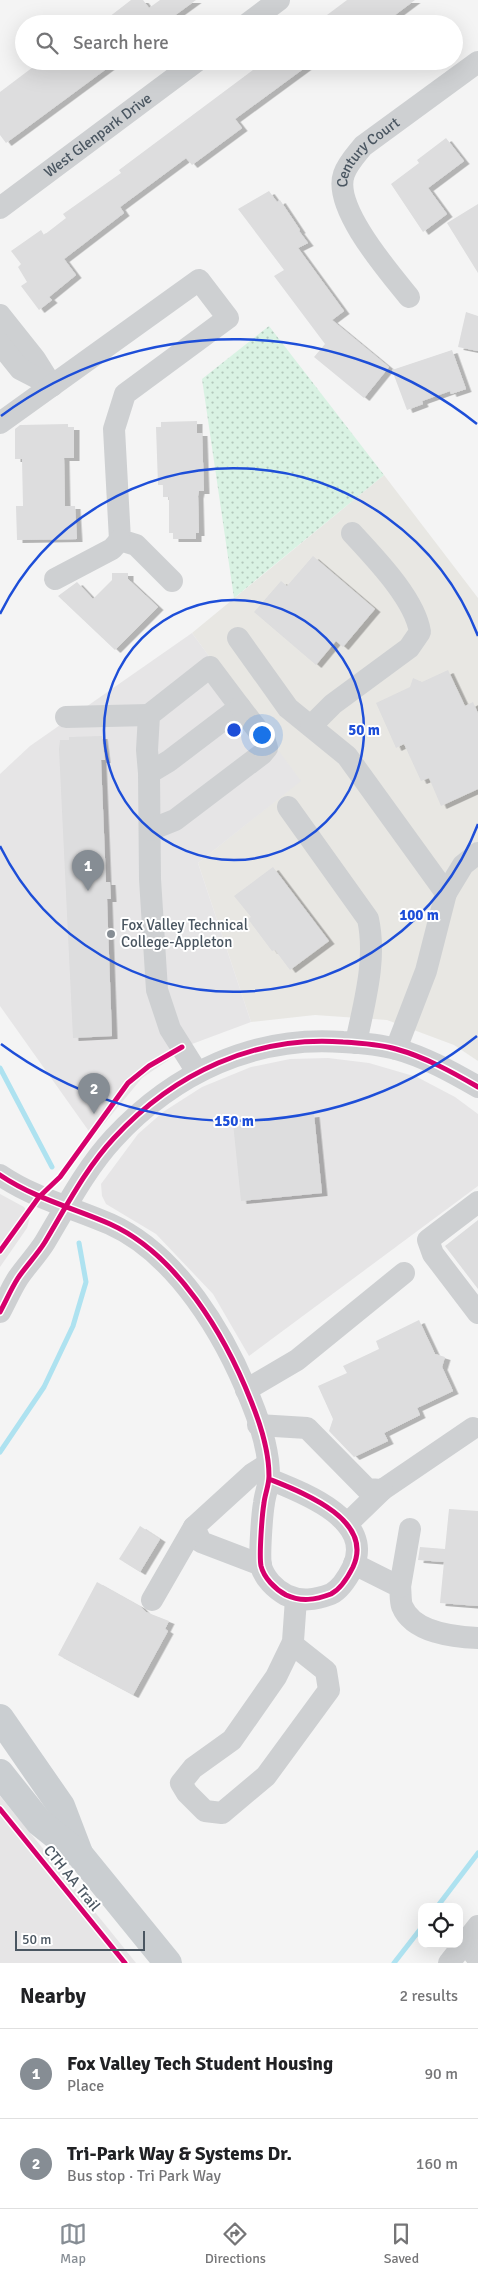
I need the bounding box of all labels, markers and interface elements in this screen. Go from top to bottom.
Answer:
search box [15,15,463,70]
icon: search [33,29,61,57]
text: Search here [73,31,169,55]
street label: West Glenpark Drive [40,89,155,181]
street label: Century Court [333,113,403,188]
centre of rings [225,721,243,739]
text: 50 m [348,721,380,739]
your location [249,722,275,748]
pin: 1 [72,850,104,891]
text: 100 m [399,906,439,924]
place label: Fox Valley Technical College-Appleton [121,916,248,951]
marker: Fox Valley Technical College-Appleton [105,928,117,940]
pin: 2 [78,1073,110,1114]
text: 150 m [214,1112,254,1130]
street label: CTH AA Trail [40,1841,104,1915]
map controls [418,1903,463,1948]
button: locate [418,1903,463,1948]
scale bar [15,1928,145,1951]
text: 50 m [22,1931,51,1948]
text: Nearby [20,1983,86,2009]
text: 2 results [399,1986,458,2006]
text: Fox Valley Tech Student Housing [67,2052,333,2076]
text: 1 [32,2064,40,2084]
text: 90 m [424,2064,458,2084]
text: Place [67,2076,104,2096]
text: Tri-Park Way & Systems Dr. [67,2142,292,2166]
text: 2 [32,2154,40,2174]
text: 160 m [416,2154,458,2174]
text: Bus stop · Tri Park Way [67,2166,221,2186]
tab: Map [59,2220,87,2267]
tab: Directions [205,2220,266,2267]
tab: Saved [384,2220,419,2267]

